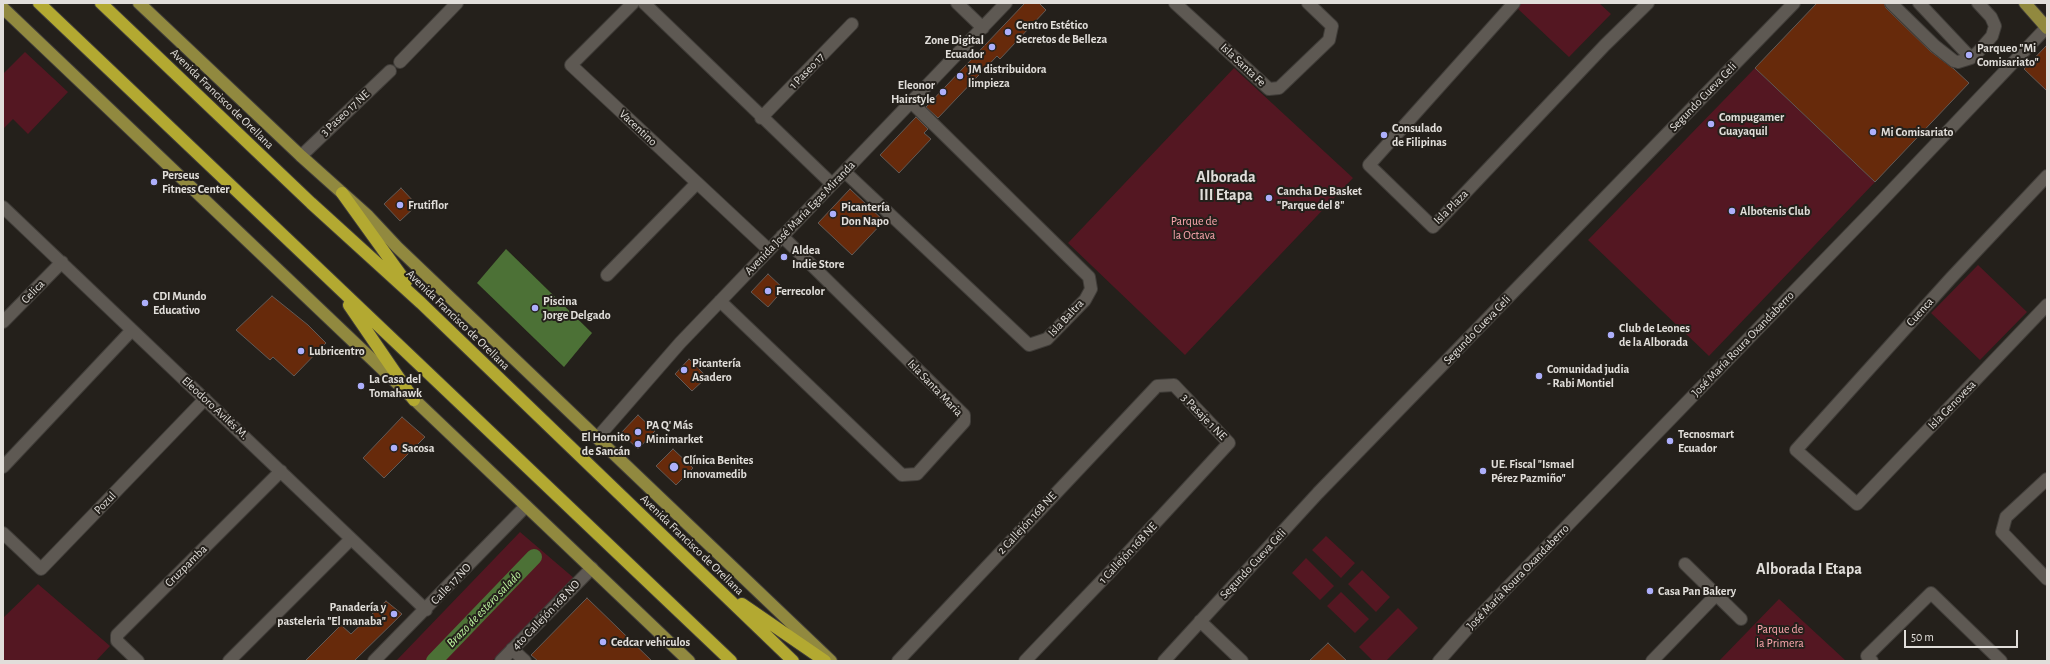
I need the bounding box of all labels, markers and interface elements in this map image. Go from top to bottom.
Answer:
place label: Centro Estético Secretos de Belleza [1016,18,1107,46]
marker: Centro Estético Secretos de Belleza [1003,27,1013,37]
place label: Zone Digital Ecuador [925,33,984,61]
street label: Isla Santa Fe [1217,40,1269,90]
place label: Parqueo "Mi Comisariato" [1977,41,2039,69]
marker: Zone Digital Ecuador [987,42,997,52]
street label: Avenida Francisco de Orellana [167,46,277,152]
street label: 1 Paseo 17 [786,50,828,92]
marker: Parqueo "Mi Comisariato" [1964,50,1974,60]
street label: Segundo Cueva Celi [1666,59,1740,135]
place label: JM distribuidora limpieza [968,62,1046,90]
marker: JM distribuidora limpieza [955,71,965,81]
place label: Eleonor Hairstyle [891,78,935,106]
street label: 3 Paseo 17 NE [318,87,372,139]
marker: Eleonor Hairstyle [938,87,948,97]
street label: Vacentino [616,107,660,149]
place label: Compugamer Guayaquil [1719,110,1784,138]
marker: Compugamer Guayaquil [1706,119,1716,129]
place label: Consulado de Filipinas [1392,121,1447,149]
place label: Mi Comisariato [1881,125,1953,139]
marker: Mi Comisariato [1868,127,1878,137]
marker: Consulado de Filipinas [1379,130,1389,140]
street label: Avenida José María Egas Miranda [742,158,858,278]
district label: Alborada III Etapa [1196,167,1256,205]
place label: Perseus Fitness Center [162,168,230,196]
marker: Perseus Fitness Center [149,177,159,187]
place label: Cancha De Basket "Parque del 8" [1277,184,1362,212]
street label: Isla Plaza [1431,187,1471,227]
marker: Cancha De Basket "Parque del 8" [1264,193,1274,203]
place label: Frutiflor [408,198,448,212]
marker: Frutiflor [395,200,405,210]
place label: Picantería Don Napo [841,200,890,228]
place label: Albotenis Club [1740,204,1810,218]
marker: Albotenis Club [1727,206,1737,216]
marker: Picantería Don Napo [828,209,838,219]
park label: Parque de la Octava [1171,214,1217,242]
place label: Aldea Indie Store [792,243,844,271]
marker: Aldea Indie Store [779,252,789,262]
street label: Avenida Francisco de Orellana [403,267,513,373]
street label: Celica [18,277,48,307]
place label: Ferrecolor [776,284,825,298]
marker: Ferrecolor [763,286,773,296]
street label: José María Roura Oxandaberro [1689,288,1797,400]
place label: CDI Mundo Educativo [153,289,207,317]
street label: Segundo Cueva Celi [1440,292,1514,368]
place label: Piscina Jorge Delgado [543,294,611,322]
street label: Cuenca [1903,295,1937,329]
street label: Isla Baltra [1045,296,1087,340]
marker: CDI Mundo Educativo [140,298,150,308]
marker: Piscina Jorge Delgado [530,303,540,313]
place label: Club de Leones de la Alborada [1619,321,1690,349]
marker: Club de Leones de la Alborada [1606,330,1616,340]
place label: Lubricentro [309,344,365,358]
marker: Lubricentro [296,346,306,356]
place label: Picantería Asadero [692,356,741,384]
street label: Isla Santa Maria [904,357,966,419]
place label: Comunidad judia - Rabi Montiel [1547,362,1629,390]
marker: Picantería Asadero [679,365,689,375]
marker: Comunidad judia - Rabi Montiel [1534,371,1544,381]
place label: La Casa del Tomahawk [369,372,422,400]
street label: Eleodoro Avilés M. [179,374,251,442]
street label: Isla Genovesa [1925,377,1979,433]
marker: La Casa del Tomahawk [356,381,366,391]
street label: 3 Pasaje 1 NE [1178,391,1230,443]
place label: PA Q' Más Minimarket [646,418,703,446]
marker: PA Q' Más Minimarket [633,427,643,437]
place label: Tecnosmart Ecuador [1678,427,1734,455]
place label: El Hornito de Sancán [581,430,630,458]
marker: Tecnosmart Ecuador [1665,436,1675,446]
marker: El Hornito de Sancán [633,439,643,449]
place label: Sacosa [402,441,434,455]
marker: Sacosa [389,443,399,453]
place label: Clínica Benites Innovamedib [683,453,753,481]
place label: UE. Fiscal "Ismael Pérez Pazmiño" [1491,457,1574,485]
marker: Clínica Benites Innovamedib [668,461,680,473]
marker: UE. Fiscal "Ismael Pérez Pazmiño" [1478,466,1488,476]
street label: Pozul [91,489,119,517]
street label: 2 Callejón 16B NE [994,489,1060,557]
street label: Avenida Francisco de Orellana [637,492,747,598]
street label: 1 Callejón 16B NE [1096,519,1160,587]
street label: José María Roura Oxandaberro [1464,521,1572,633]
street label: Segundo Cueva Celi [1217,526,1289,602]
street label: Cruzpamba [162,542,210,590]
district label: Alborada I Etapa [1756,559,1862,579]
street label: Calle 17 NO [428,560,474,608]
water label: Brazo de estero salado [443,567,525,651]
street label: 4to Callejón 16B NO [509,577,583,653]
place label: Casa Pan Bakery [1658,584,1736,598]
marker: Casa Pan Bakery [1645,586,1655,596]
place label: Panadería y pasteleria "El manaba" [277,600,386,628]
marker: Panadería y pasteleria "El manaba" [389,609,399,619]
park label: Parque de la Primera [1756,622,1804,650]
scale bar [1906,622,2020,648]
text: 50 m [1911,631,1934,643]
place label: Cedcar vehiculos [611,635,690,649]
marker: Cedcar vehiculos [598,637,608,647]

